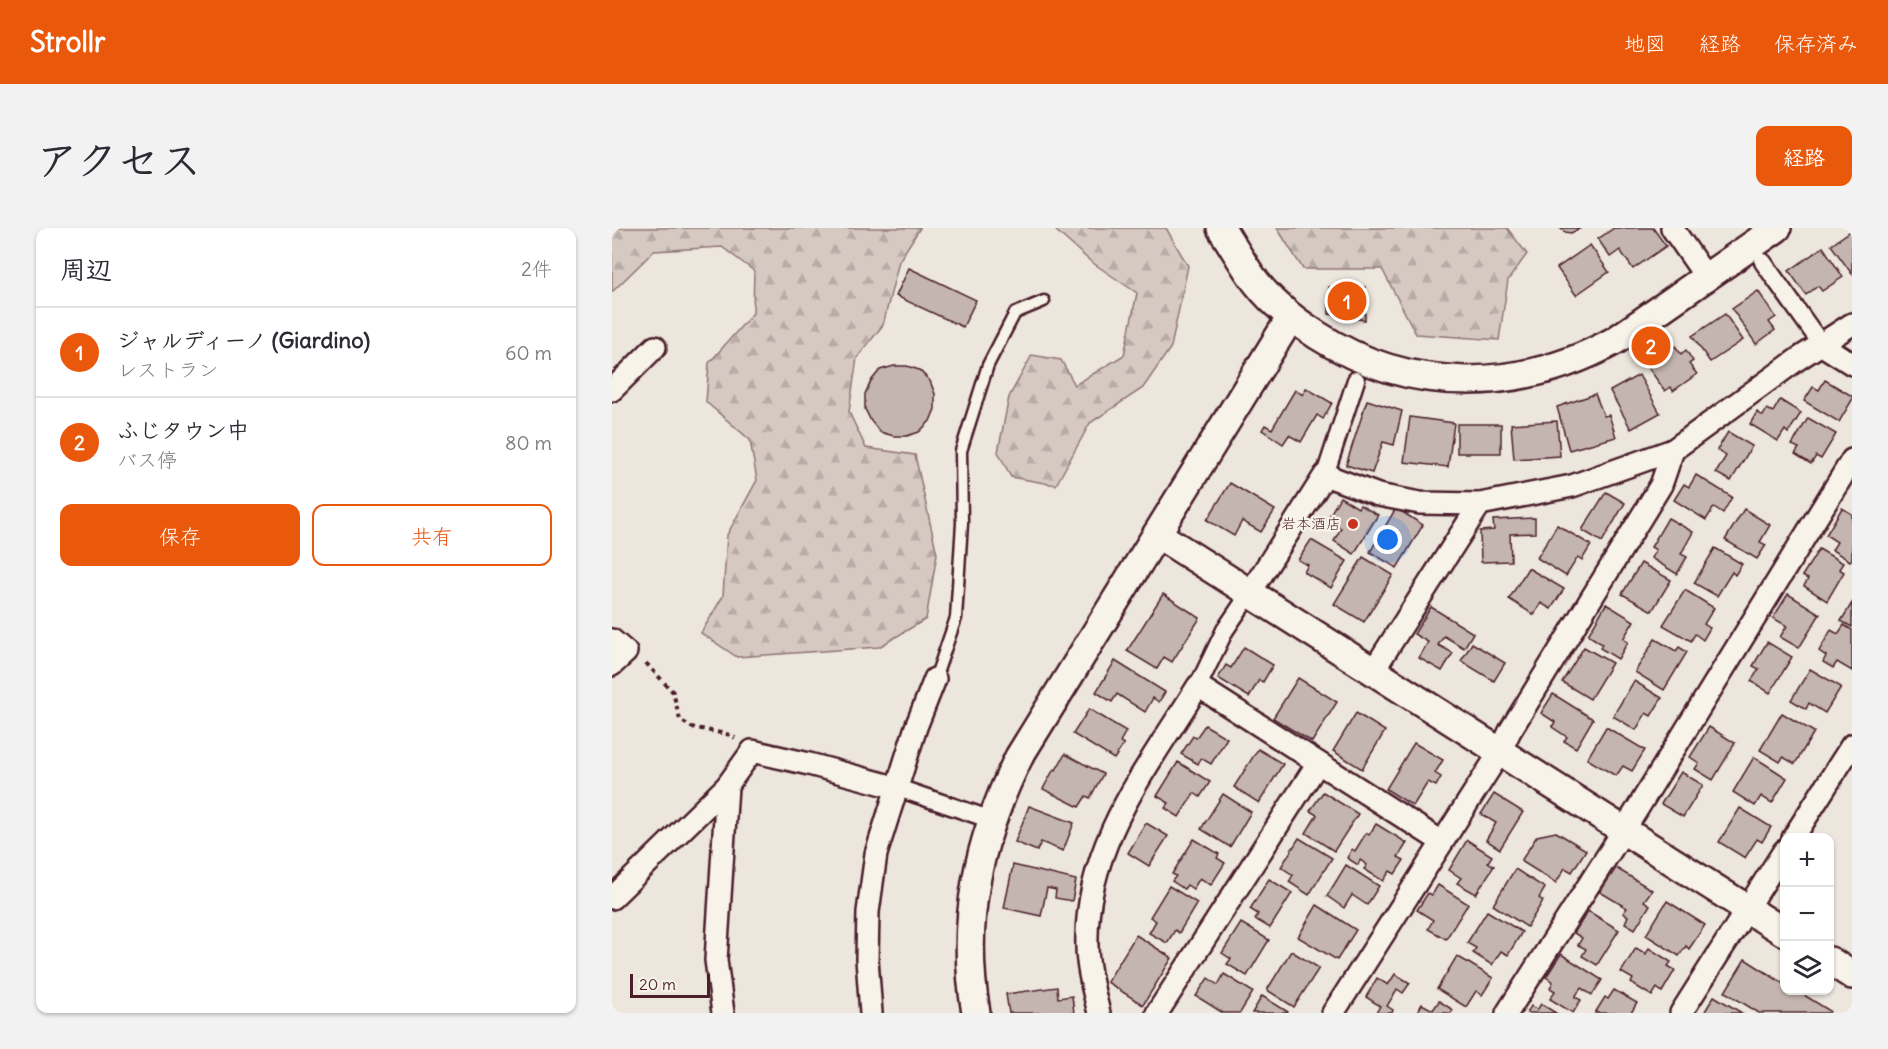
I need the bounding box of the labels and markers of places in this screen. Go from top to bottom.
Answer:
pin: 1 [1328,278,1366,324]
pin: 2 [1632,324,1670,368]
place label: 岩本酒店 [1281,514,1341,533]
marker: 岩本酒店 [1346,517,1360,531]

